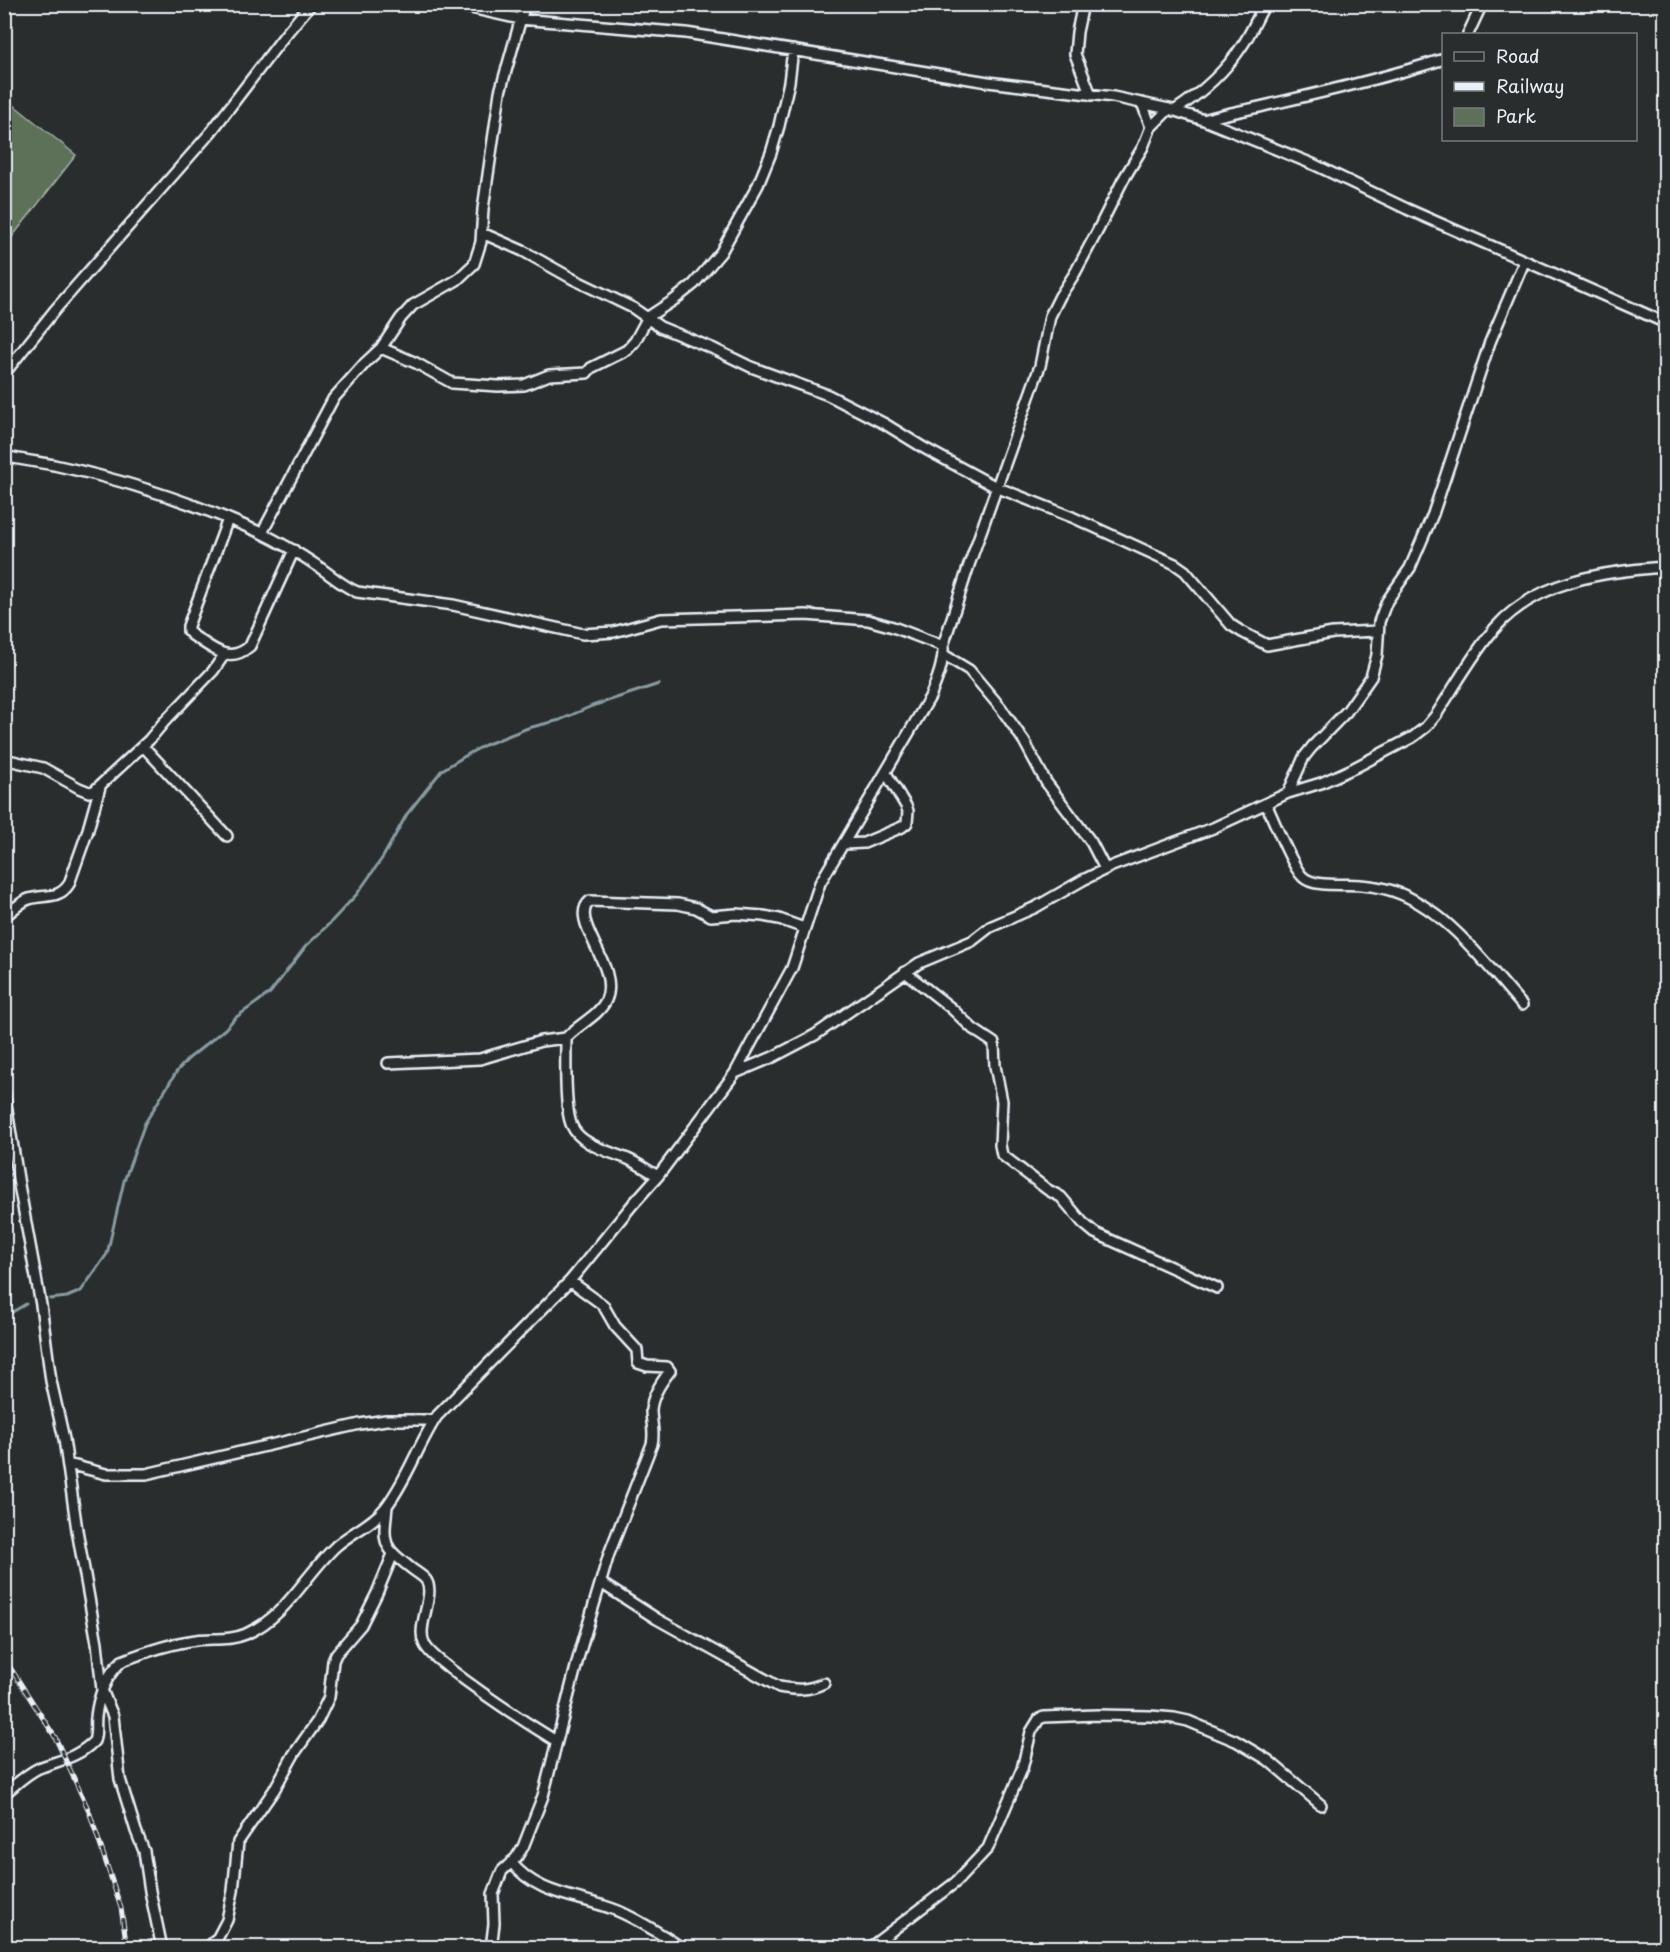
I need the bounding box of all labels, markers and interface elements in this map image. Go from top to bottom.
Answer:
legend [1442,33,1637,141]
text: Road [1496,42,1540,69]
text: Railway [1496,72,1564,99]
text: Park [1496,102,1536,129]

